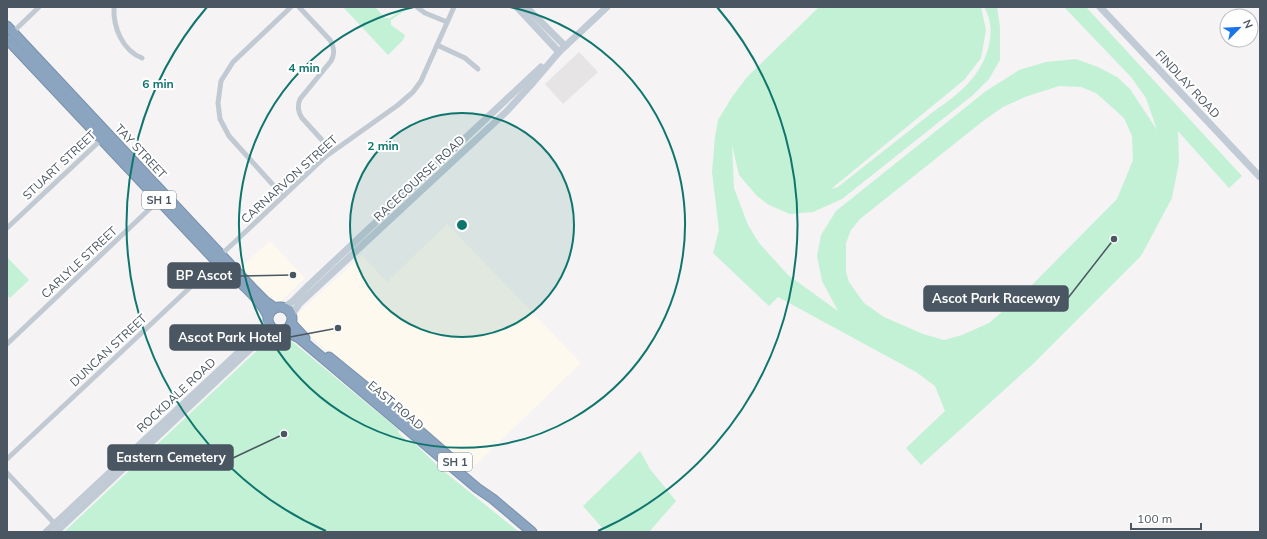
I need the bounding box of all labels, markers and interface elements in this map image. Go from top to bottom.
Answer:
north arrow [1219,8,1259,48]
text: N [1240,17,1256,31]
street label: FINDLAY ROAD [1153,47,1223,121]
text: 4 min [288,60,320,75]
text: 6 min [142,76,174,91]
street label: TAY STREET [112,121,170,182]
street label: STUART STREET [19,127,99,203]
street label: CARNARVON STREET [238,131,341,226]
street label: RACECOURSE ROAD [370,132,468,224]
text: 2 min [367,138,399,153]
road number: SH 1 [142,191,176,209]
centre of rings [455,218,469,232]
street label: CARLYLE STREET [38,222,121,301]
callout: BP Ascot [168,263,240,288]
text: BP Ascot [176,267,232,283]
callout: Ascot Park Raceway [924,286,1068,311]
text: Ascot Park Raceway [932,290,1061,307]
street label: DUNCAN STREET [66,310,150,389]
callout: Ascot Park Hotel [170,325,290,350]
text: Ascot Park Hotel [178,329,282,345]
street label: ROCKDALE ROAD [133,354,219,436]
street label: EAST ROAD [365,377,427,433]
callout: Eastern Cemetery [108,445,233,470]
text: Eastern Cemetery [116,449,227,466]
road number: SH 1 [438,453,472,471]
scale bar [1131,505,1201,531]
text: 100 m [1137,511,1172,526]

